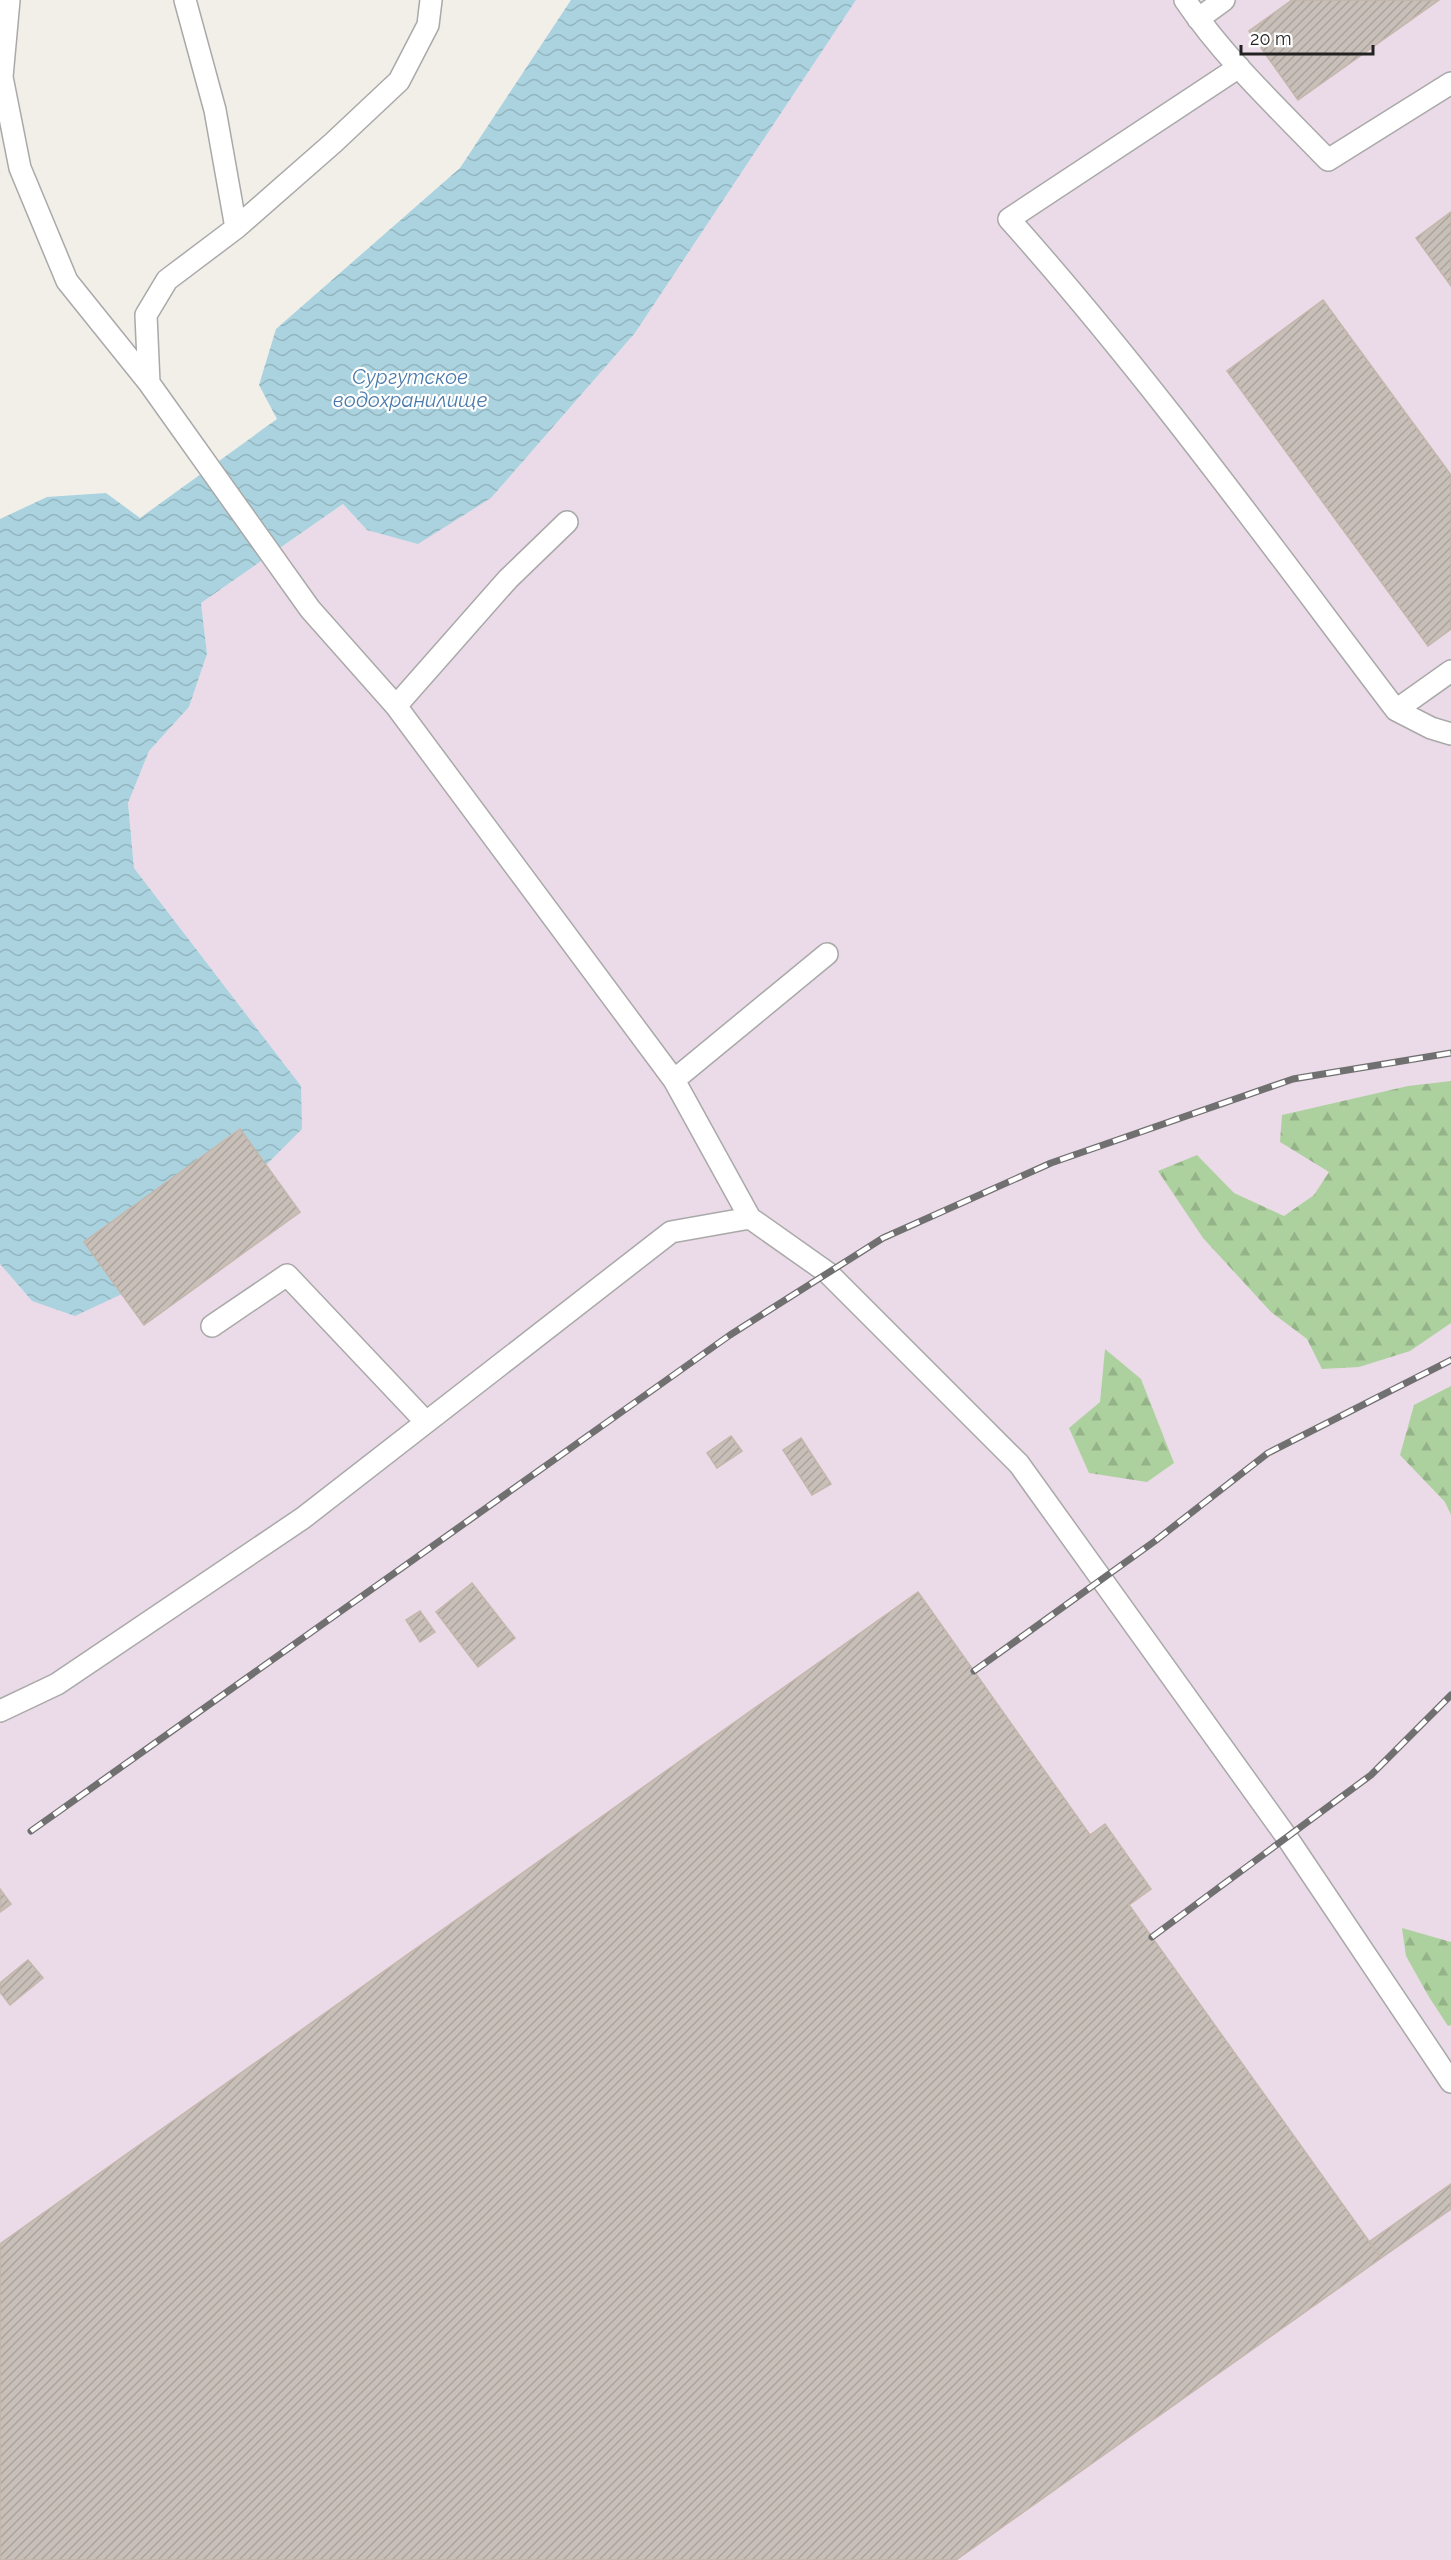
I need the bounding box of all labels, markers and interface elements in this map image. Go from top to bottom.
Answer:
scale bar [1241,18,1373,56]
text: 20 m [1250,28,1292,49]
water label: Сургутское водохранилище [332,365,488,412]

